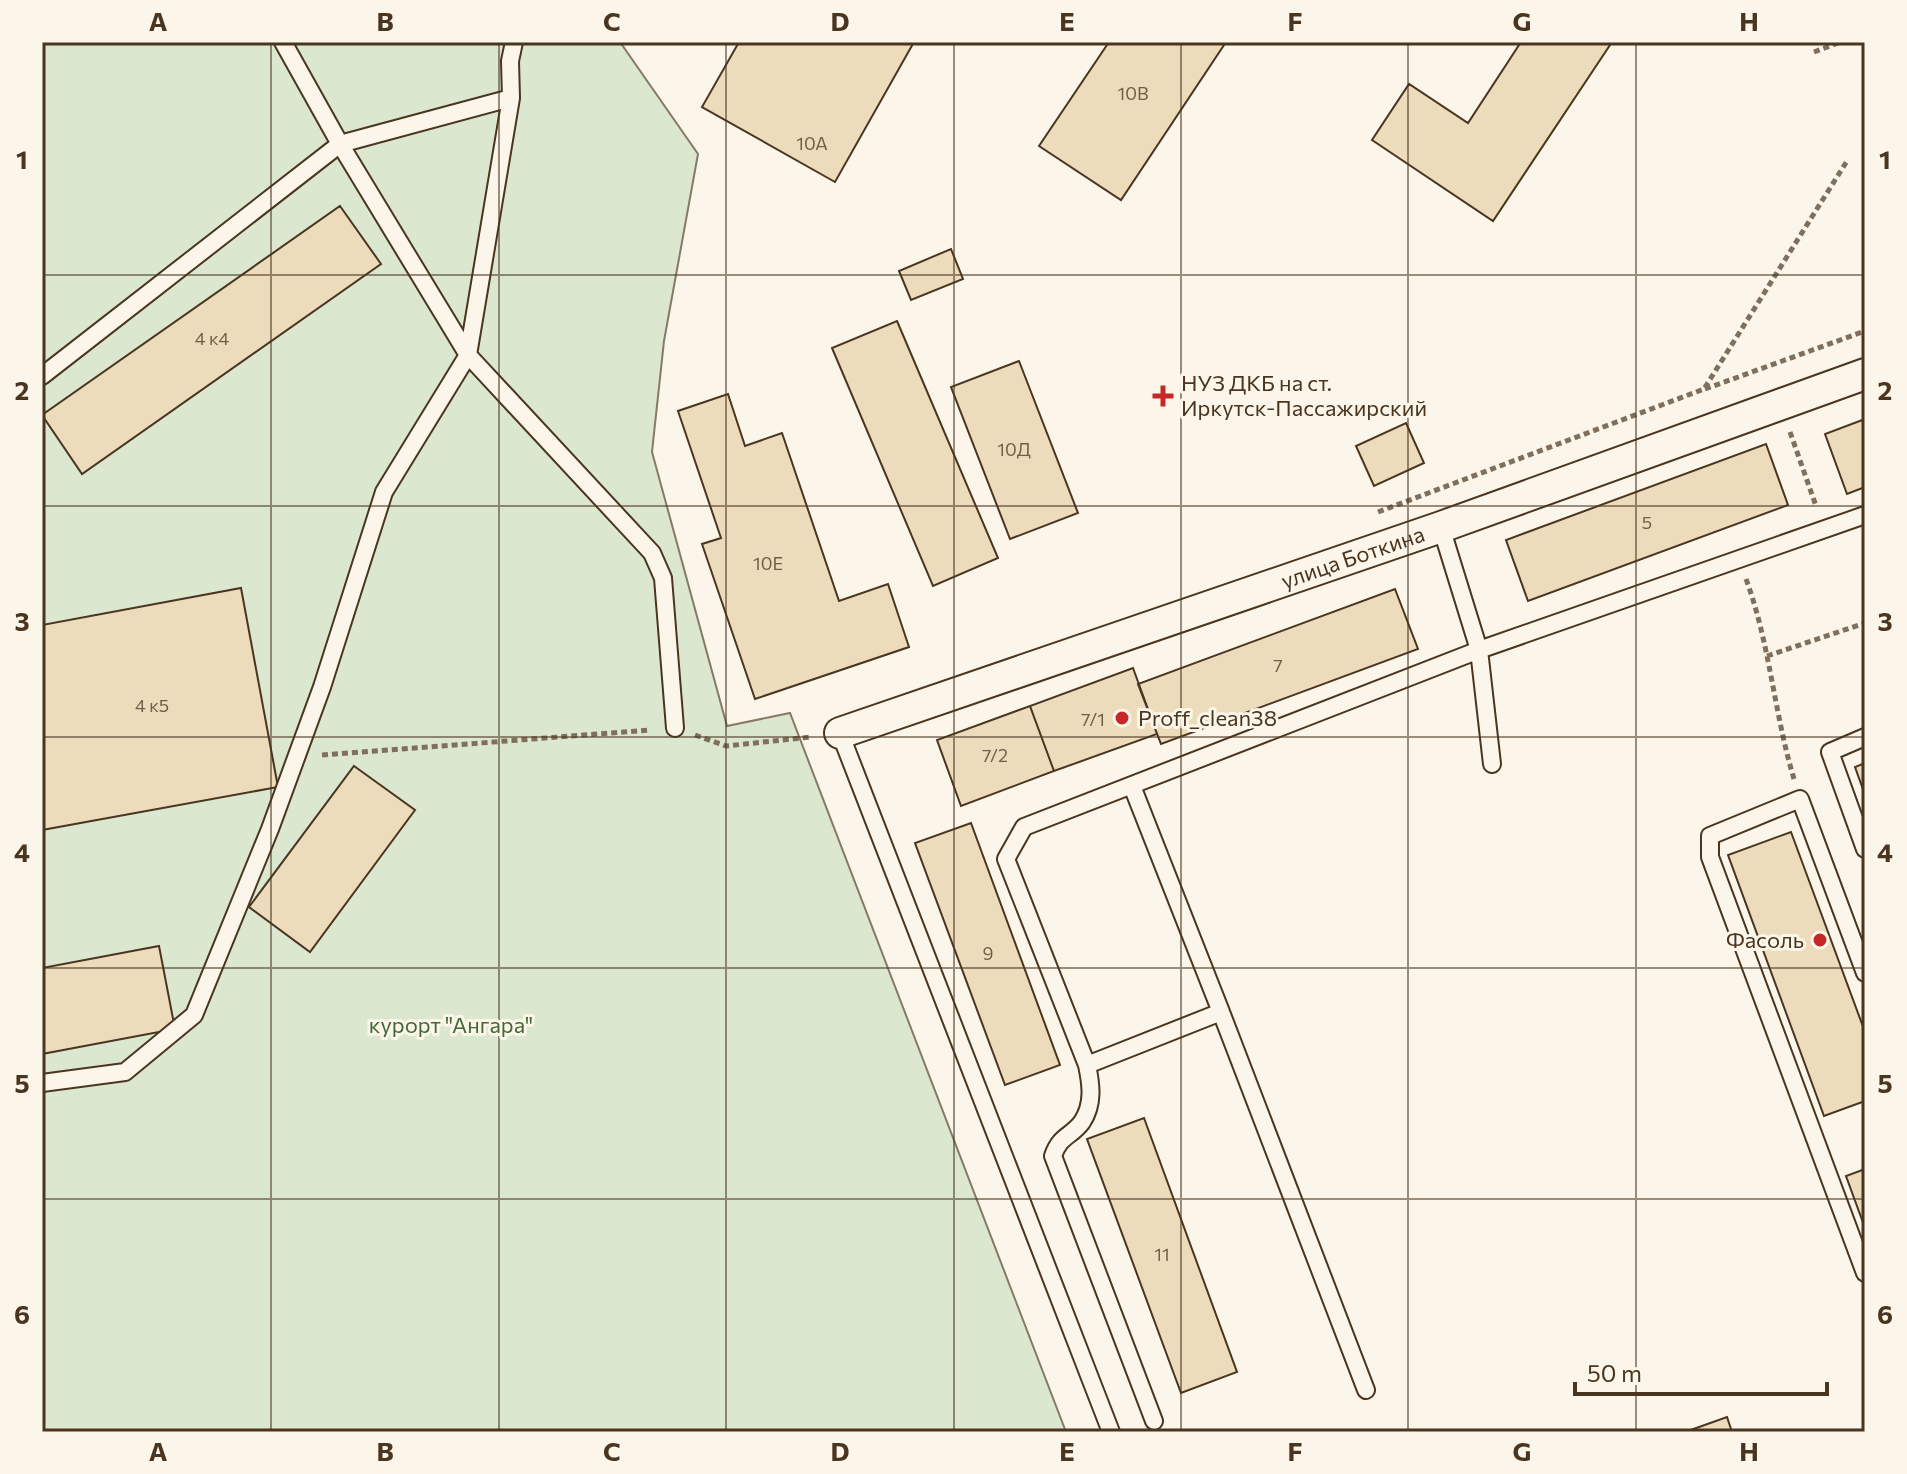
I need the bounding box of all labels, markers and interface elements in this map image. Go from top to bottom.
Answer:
text: A [149,5,168,36]
text: B [376,5,394,36]
text: C [603,5,621,36]
text: D [830,5,850,36]
text: E [1059,5,1075,36]
text: F [1287,5,1303,36]
text: G [1513,5,1531,36]
text: H [1739,5,1759,36]
house number: 10В [1117,82,1149,104]
house number: 10А [796,132,828,154]
text: 1 [16,143,28,174]
text: 1 [1879,143,1891,174]
house number: 4 к4 [195,327,229,349]
place label: НУЗ ДКБ на ст. Иркутск-Пассажирский [1181,369,1427,421]
text: 2 [15,374,29,405]
text: 2 [1878,374,1892,405]
marker: НУЗ ДКБ на ст. Иркутск-Пассажирский [1152,385,1174,407]
house number: 10Д [997,438,1031,460]
house number: 5 [1642,511,1652,533]
street label: улица Боткина [1277,520,1428,594]
house number: 10Е [753,552,783,574]
text: 3 [14,605,30,636]
text: 3 [1877,605,1893,636]
house number: 7 [1273,654,1283,676]
house number: 4 к5 [135,694,169,716]
place label: Proff_clean38 [1138,704,1277,731]
house number: 7/1 [1081,708,1105,730]
marker: Proff_clean38 [1113,709,1131,727]
house number: 7/2 [982,744,1008,766]
text: 4 [14,836,30,867]
text: 4 [1877,836,1893,867]
place label: Фасоль [1726,926,1804,953]
marker: Фасоль [1811,931,1829,949]
house number: 9 [983,942,993,964]
park label: курорт "Ангара" [369,1011,533,1038]
text: 5 [14,1067,30,1098]
text: 5 [1877,1067,1893,1098]
house number: 11 [1154,1243,1170,1265]
text: 6 [14,1298,30,1329]
text: 6 [1877,1298,1893,1329]
scale bar [1575,1346,1827,1396]
text: 50 m [1587,1358,1642,1387]
text: A [149,1435,168,1466]
text: B [376,1435,394,1466]
text: C [603,1435,621,1466]
text: D [830,1435,850,1466]
text: E [1059,1435,1075,1466]
text: F [1287,1435,1303,1466]
text: G [1513,1435,1531,1466]
text: H [1739,1435,1759,1466]

